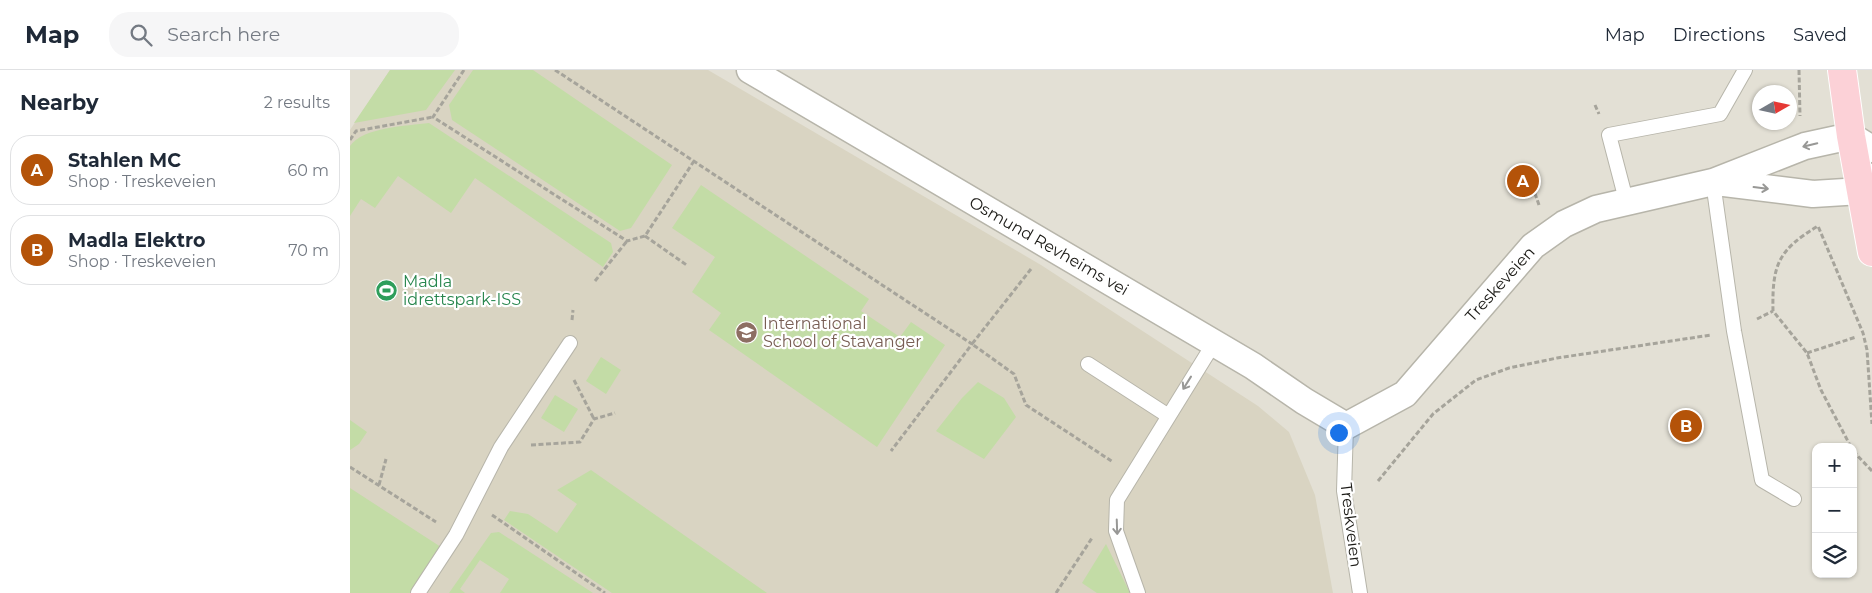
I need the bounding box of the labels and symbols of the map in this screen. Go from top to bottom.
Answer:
north arrow [1752,85,1797,130]
one-way arrow [1803,141,1819,150]
pin: A [1507,162,1539,200]
one-way arrow [1753,183,1769,193]
street label: Osmund Revheims vei [966,193,1132,299]
street label: Treskeveien [1461,243,1539,325]
place label: Madla idrettspark-ISS [403,272,521,309]
sports icon: Madla idrettspark-ISS [375,278,399,302]
place label: International School of Stavanger [763,314,922,351]
school or university icon: International School of Stavanger [735,320,759,344]
one-way arrow [1181,376,1191,390]
pin: B [1670,407,1702,445]
your location [1326,420,1352,446]
street label: Treskveien [1336,482,1366,568]
one-way arrow [1112,518,1121,534]

